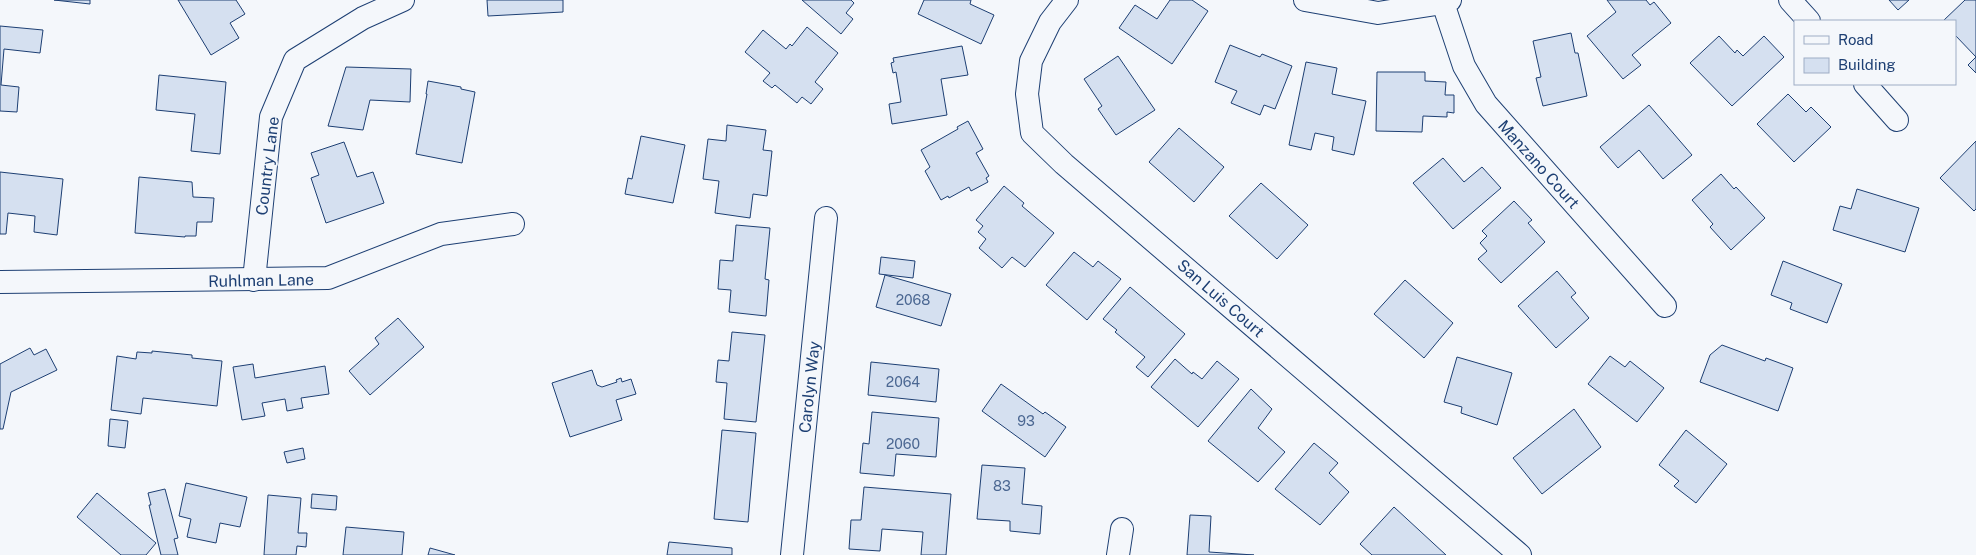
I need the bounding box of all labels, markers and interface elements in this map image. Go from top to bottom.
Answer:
legend [1794,20,1956,85]
text: Road [1838,31,1874,48]
text: Building [1838,56,1896,73]
street label: Country Lane [252,116,283,217]
street label: Manzano Court [1494,116,1583,212]
street label: San Luis Court [1173,256,1268,341]
street label: Ruhlman Lane [208,270,314,291]
house number: 2068 [896,292,930,308]
street label: Carolyn Way [795,340,824,434]
house number: 2064 [886,374,920,390]
house number: 93 [1017,413,1035,429]
house number: 2060 [886,436,920,452]
house number: 83 [993,478,1011,494]

